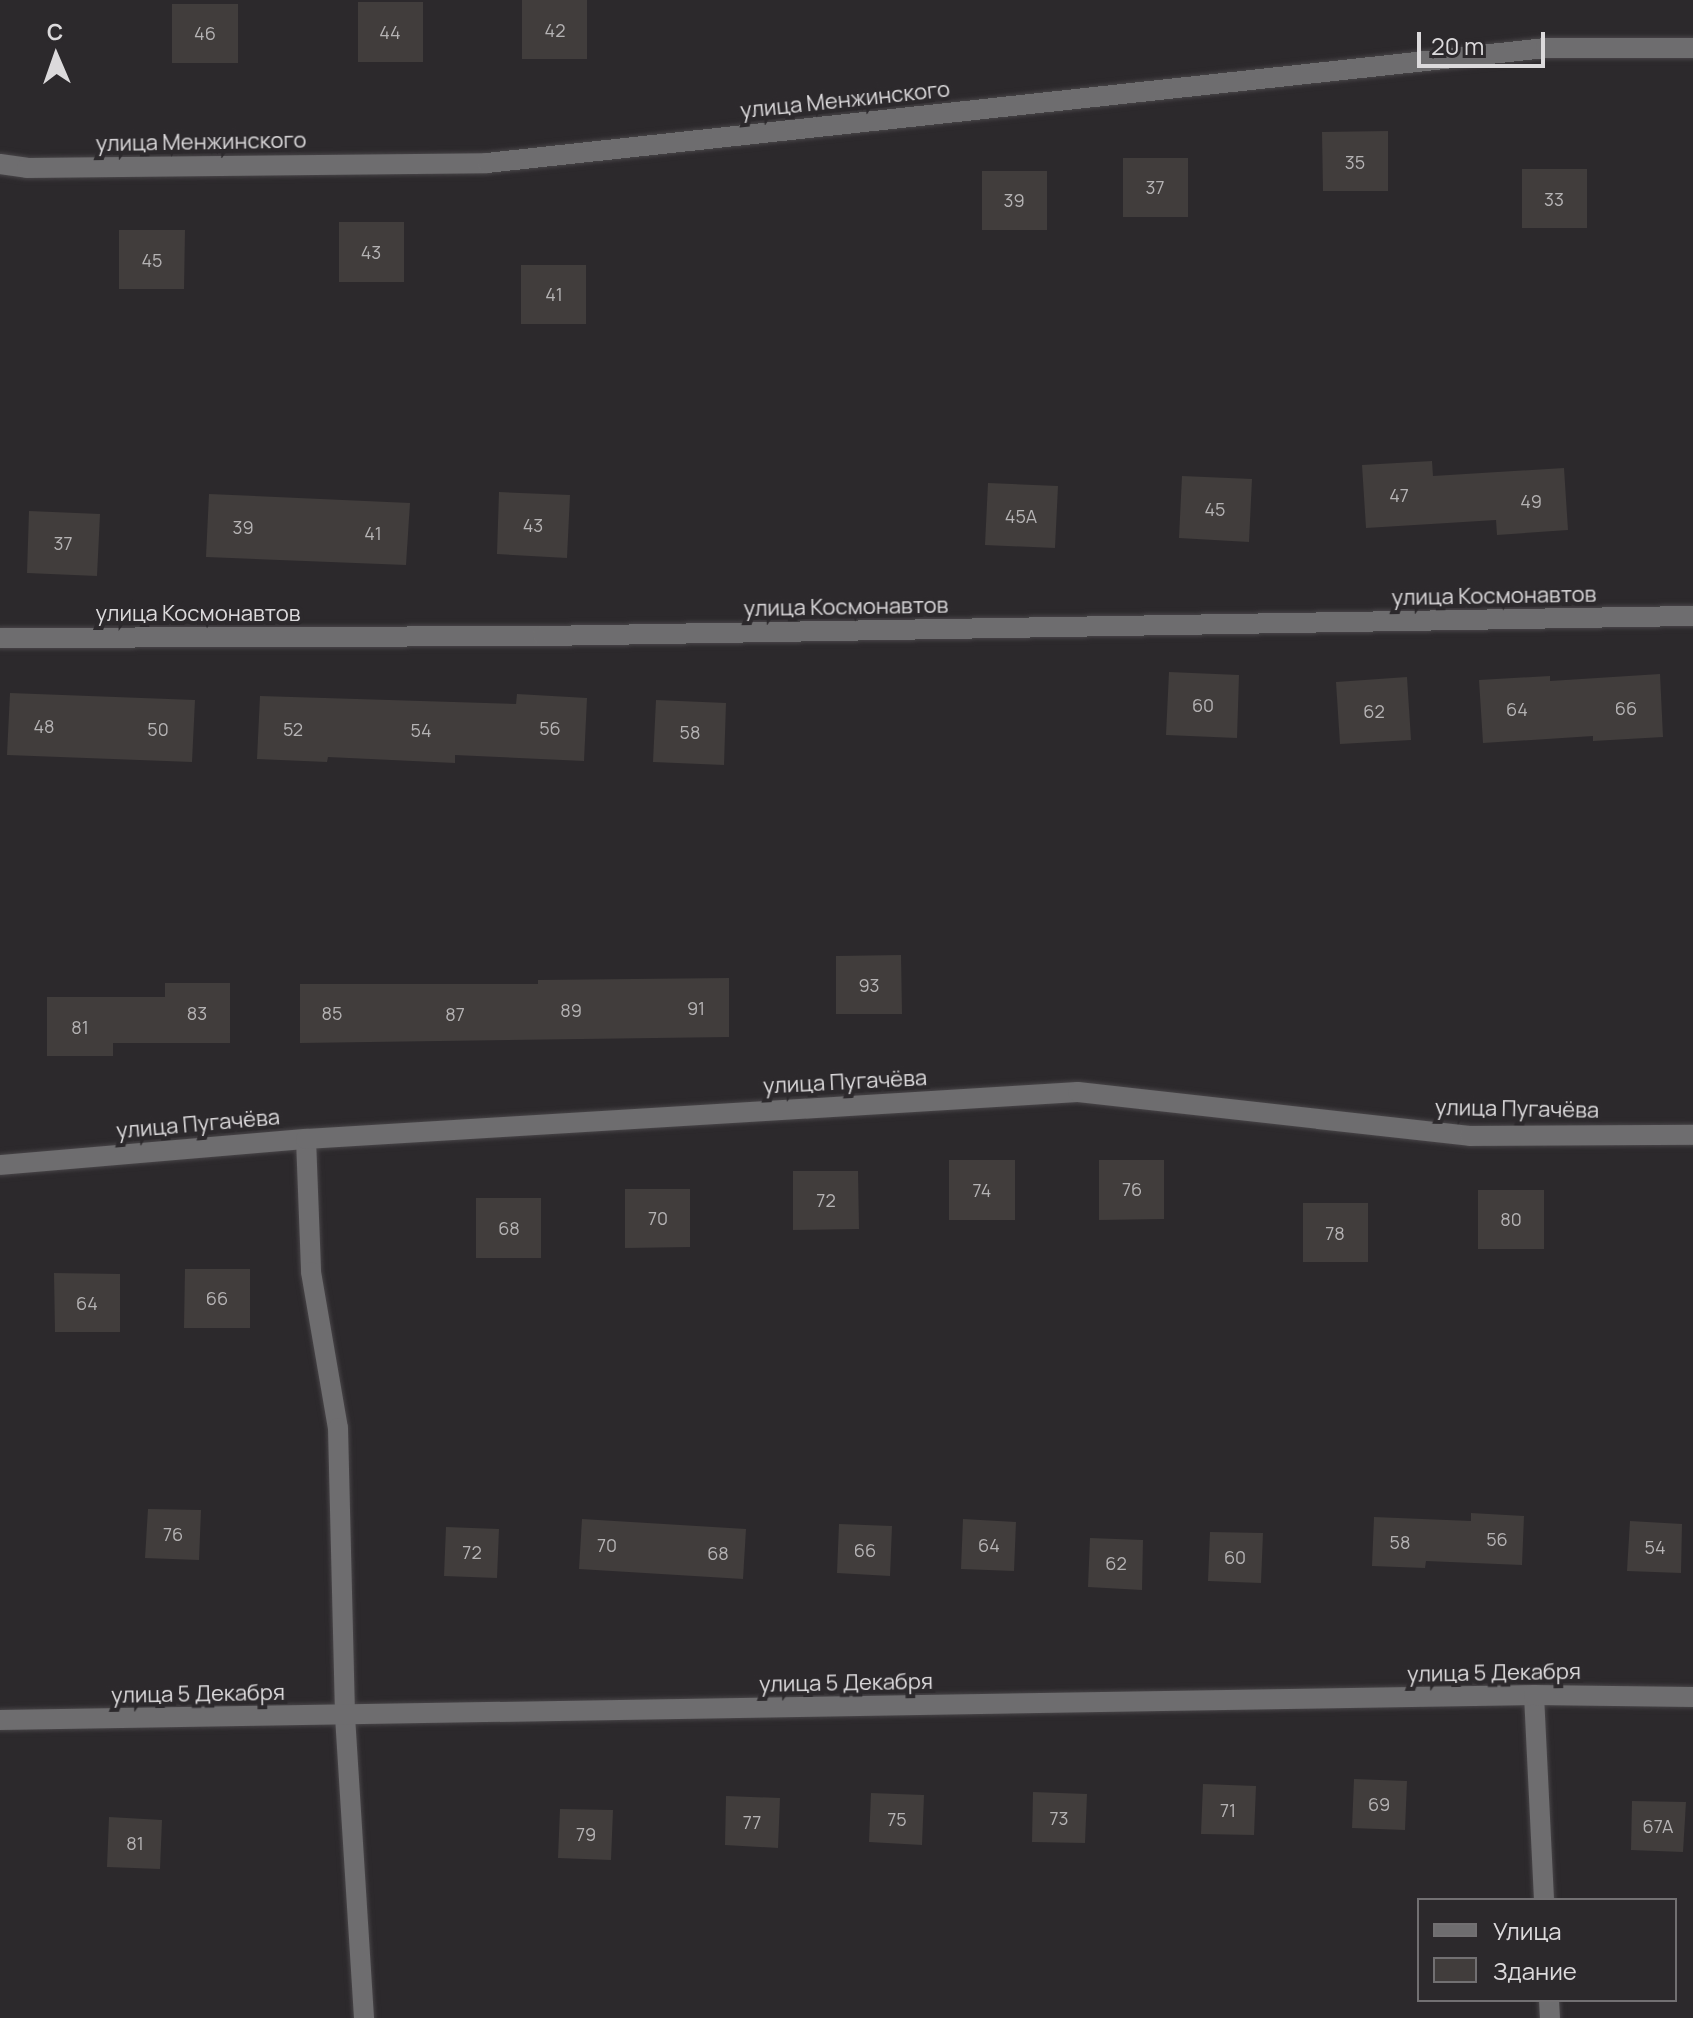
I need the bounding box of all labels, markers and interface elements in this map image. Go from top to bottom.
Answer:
north arrow [16,16,96,96]
scale bar [1421,16,1549,66]
text: С [47,17,64,47]
house number: 42 [545,19,565,41]
house number: 44 [379,21,401,43]
house number: 46 [194,22,216,44]
text: 20 m [1431,29,1484,62]
street label: улица Менжинского [739,76,951,124]
street label: улица Менжинского [95,127,307,157]
house number: 35 [1345,151,1365,173]
house number: 37 [1146,176,1164,198]
house number: 33 [1544,188,1564,210]
house number: 39 [1003,189,1025,211]
house number: 43 [361,241,381,263]
house number: 45 [141,249,163,271]
house number: 41 [545,283,563,305]
house number: 47 [1389,484,1409,506]
house number: 49 [1520,490,1542,512]
house number: 45 [1204,498,1226,520]
house number: 45А [1005,505,1037,527]
house number: 43 [523,514,543,536]
house number: 39 [232,516,254,538]
house number: 41 [364,522,382,544]
house number: 37 [54,532,72,554]
street label: улица Космонавтов [1391,581,1597,611]
street label: улица Космонавтов [743,592,949,622]
street label: улица Космонавтов [96,601,300,627]
house number: 60 [1192,694,1214,716]
house number: 66 [1615,697,1637,719]
house number: 64 [1506,698,1528,720]
house number: 62 [1363,700,1385,722]
house number: 48 [33,715,55,737]
house number: 56 [539,717,561,739]
house number: 50 [147,718,169,740]
house number: 52 [283,718,303,740]
house number: 54 [410,719,432,741]
house number: 58 [680,721,700,743]
house number: 93 [858,974,880,996]
house number: 91 [687,997,705,1019]
house number: 89 [560,999,582,1021]
house number: 83 [187,1002,207,1024]
house number: 85 [322,1002,342,1024]
house number: 87 [445,1003,465,1025]
house number: 81 [71,1016,89,1038]
street label: улица Пугачёва [762,1065,928,1099]
street label: улица Пугачёва [1435,1094,1599,1124]
street label: улица Пугачёва [115,1104,281,1144]
house number: 76 [1122,1178,1142,1200]
house number: 74 [973,1179,991,1201]
house number: 72 [816,1189,836,1211]
house number: 70 [648,1207,668,1229]
house number: 80 [1500,1208,1522,1230]
house number: 68 [498,1217,520,1239]
house number: 78 [1325,1222,1345,1244]
house number: 66 [206,1287,228,1309]
house number: 64 [76,1292,98,1314]
house number: 76 [163,1523,183,1545]
house number: 56 [1486,1528,1508,1550]
house number: 58 [1390,1531,1410,1553]
house number: 70 [597,1534,617,1556]
house number: 64 [978,1534,1000,1556]
house number: 54 [1644,1536,1666,1558]
house number: 66 [854,1539,876,1561]
house number: 72 [462,1541,482,1563]
house number: 68 [707,1542,729,1564]
house number: 60 [1224,1546,1246,1568]
house number: 62 [1105,1552,1127,1574]
street label: улица 5 Декабря [1407,1658,1581,1688]
street label: улица 5 Декабря [759,1668,933,1698]
street label: улица 5 Декабря [111,1679,285,1709]
house number: 69 [1368,1793,1390,1815]
house number: 71 [1220,1799,1236,1821]
house number: 73 [1050,1807,1068,1829]
house number: 75 [887,1808,907,1830]
house number: 77 [743,1811,761,1833]
house number: 67А [1643,1815,1673,1837]
house number: 79 [576,1823,596,1845]
house number: 81 [126,1832,144,1854]
legend [1417,1898,1677,2002]
text: Улица [1493,1914,1562,1947]
text: Здание [1493,1954,1577,1987]

